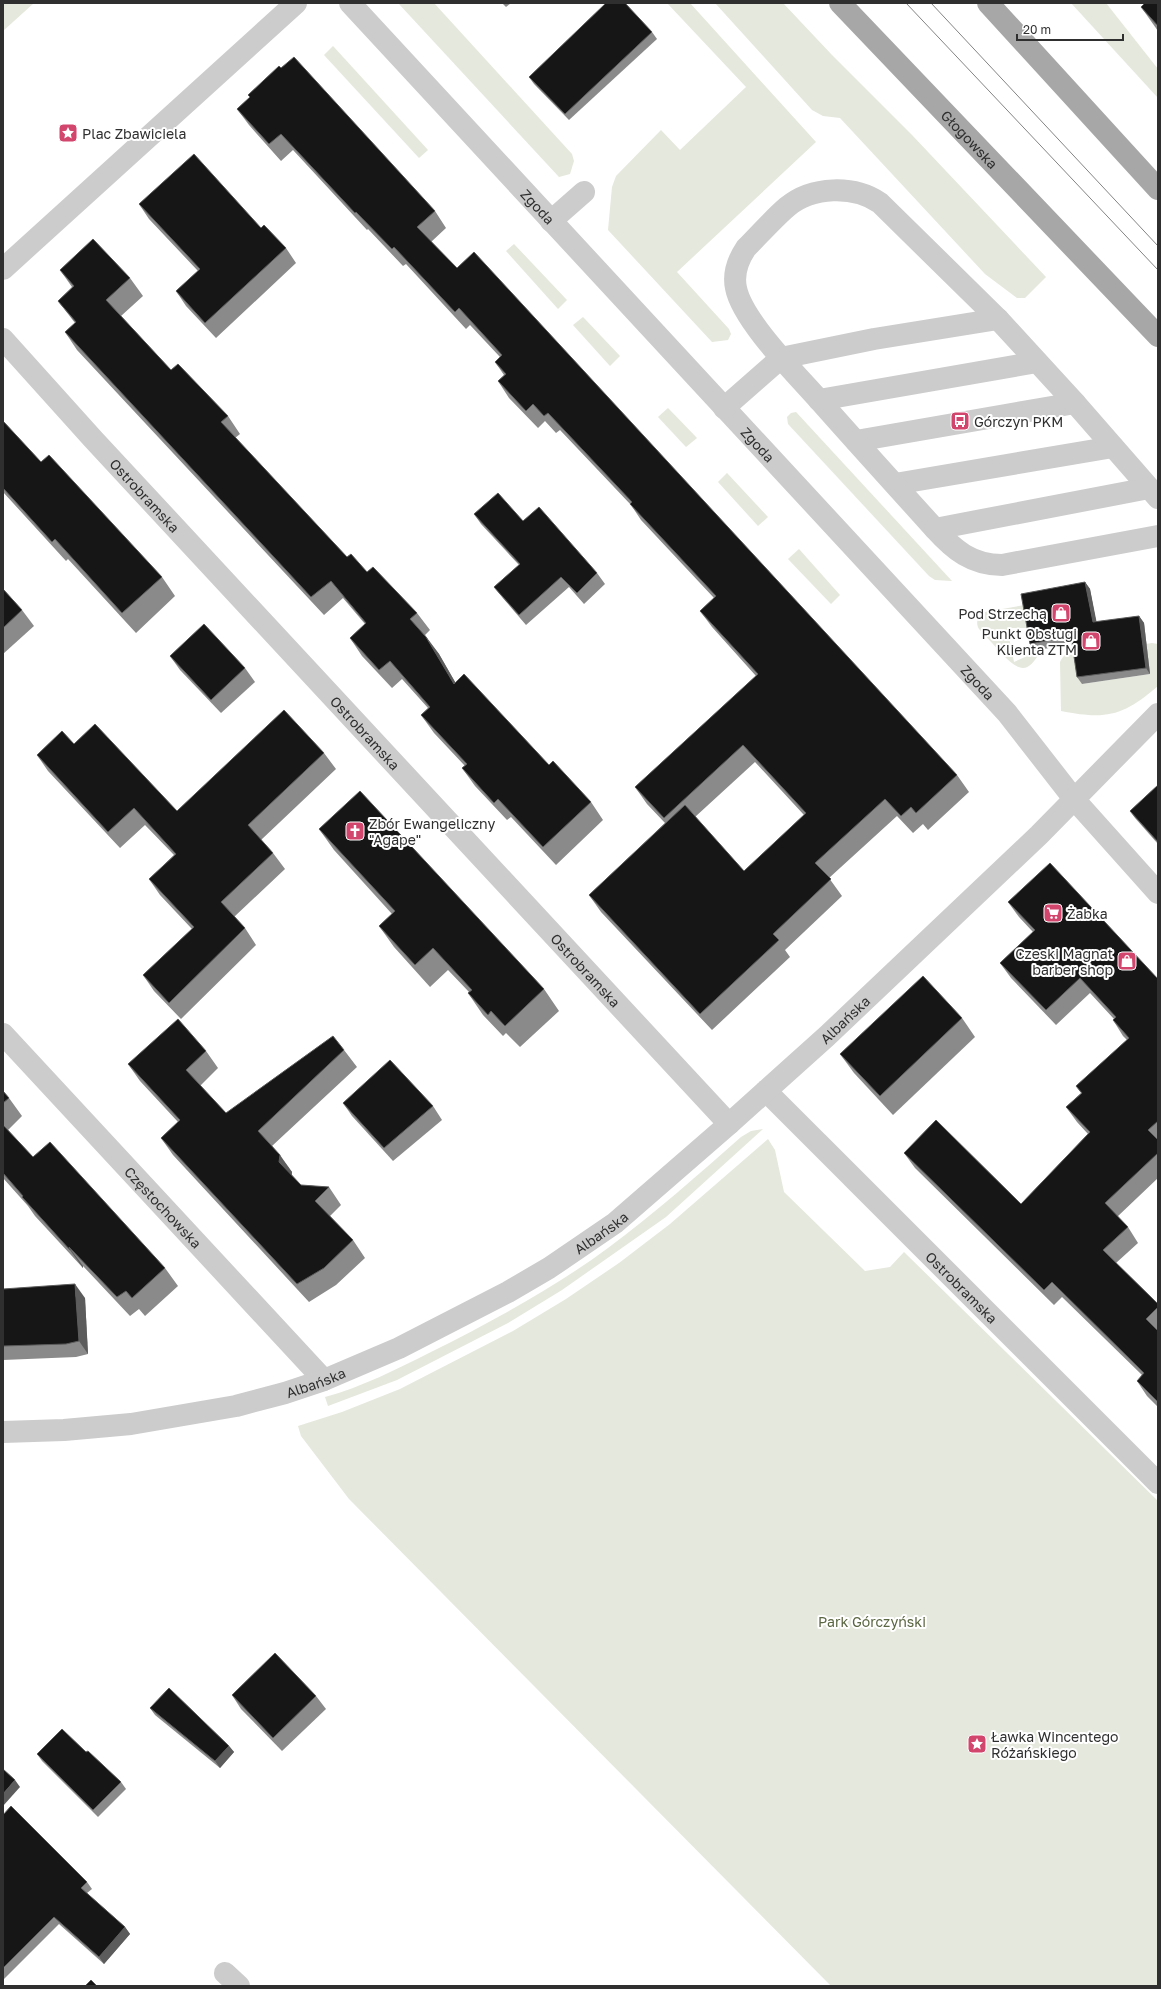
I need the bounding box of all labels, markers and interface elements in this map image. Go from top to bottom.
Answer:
scale bar [1017,16,1123,42]
text: 20 m [1023,22,1051,37]
street label: Głogowska [938,106,1002,172]
place icon: Plac Zbawiciela [57,122,79,144]
place label: Plac Zbawiciela [82,125,186,142]
street label: Zgoda [518,185,559,227]
bus stop icon: Górczyn PKM [949,410,971,432]
place label: Górczyn PKM [974,413,1063,430]
street label: Zgoda [738,423,779,465]
street label: Ostrobramska [107,455,183,535]
shop icon: Pod Strzechą [1050,602,1072,624]
place label: Pod Strzechą [958,605,1047,622]
place label: Punkt Obsługi Klienta ZTM [981,625,1077,658]
shop icon: Punkt Obsługi Klienta ZTM [1080,630,1102,652]
street label: Zgoda [958,661,999,703]
street label: Ostrobramska [327,692,404,773]
place label: Zbór Ewangeliczny "Agape" [369,815,495,848]
church icon: Zbór Ewangeliczny "Agape" [344,820,366,842]
supermarket icon: Żabka [1042,902,1064,924]
place label: Żabka [1067,905,1108,922]
street label: Ostrobramska [548,929,624,1010]
place label: Czeski Magnat barber shop [1015,945,1113,978]
shop icon: Czeski Magnat barber shop [1116,950,1138,972]
street label: Albańska [816,992,873,1047]
street label: Częstochowska [122,1163,205,1251]
street label: Albańska [571,1208,631,1257]
street label: Ostrobramska [922,1247,1001,1326]
street label: Albańska [284,1363,348,1401]
park label: Park Górczyński [818,1613,926,1630]
place label: Ławka Wincentego Różańskiego [991,1728,1118,1761]
place icon: Ławka Wincentego Różańskiego [966,1733,988,1755]

